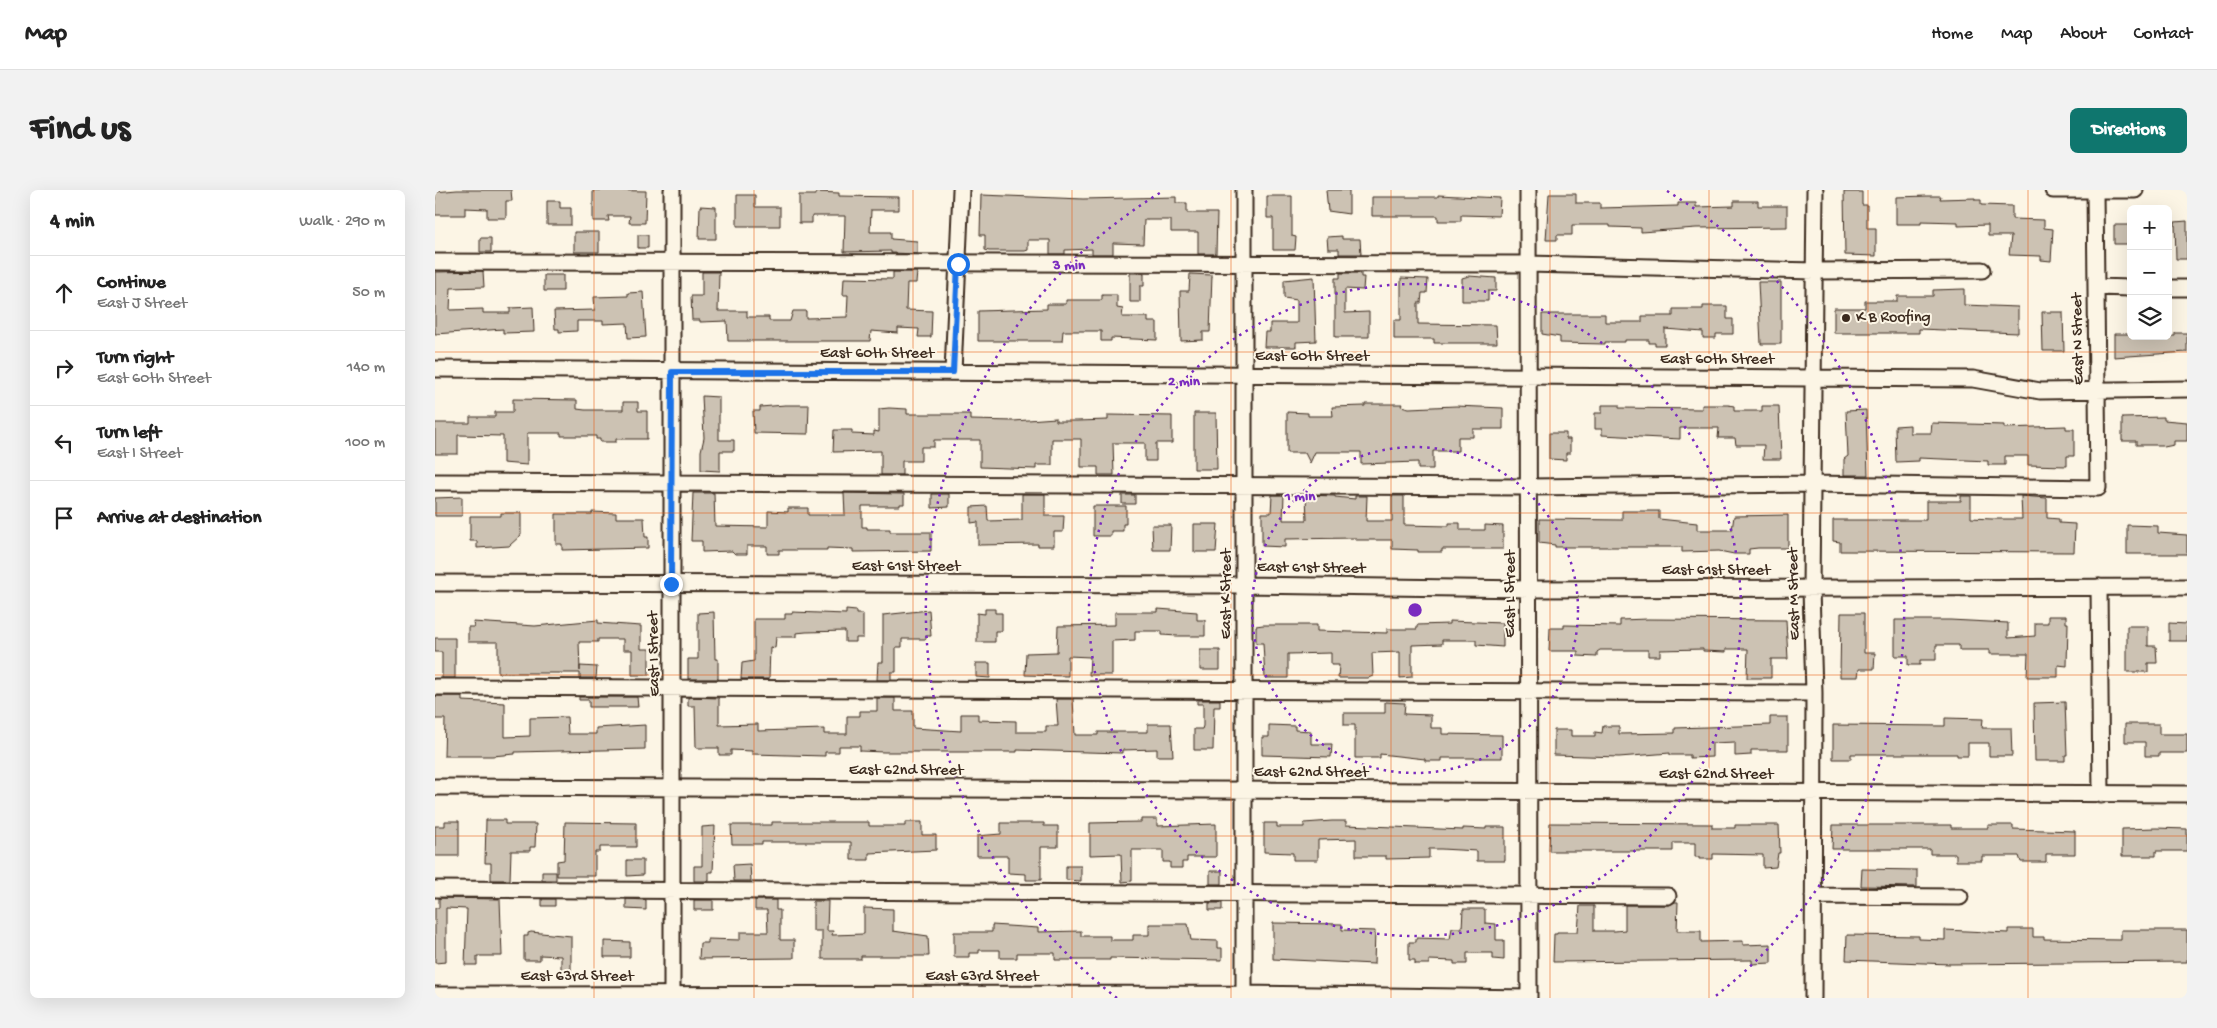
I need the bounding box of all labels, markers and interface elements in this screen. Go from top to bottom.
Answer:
text: Map [25,20,67,49]
text: Home [1931,24,1973,45]
text: Map [2001,24,2032,45]
text: About [2060,24,2106,45]
text: Contact [2134,24,2192,45]
button: Directions [2070,108,2187,153]
text: Find us [30,110,130,151]
map controls [2127,205,2172,340]
button: + [2127,205,2172,250]
text: 4 min [50,210,94,235]
text: Walk · 290 m [299,213,385,232]
button: − [2127,250,2172,295]
route start [947,253,970,276]
text: 3 min [1052,257,1086,275]
text: Continue [97,272,166,295]
icon: ahead [50,279,78,307]
text: 50 m [352,284,385,303]
street label: East N Street [2069,291,2089,385]
text: East J Street [97,295,187,314]
button: layers [2127,295,2172,340]
place label: K B Roofing [1856,309,1931,328]
marker: K B Roofing [1840,312,1852,324]
street label: East 60th Street [820,345,935,364]
text: Turn right [97,347,173,370]
street label: East 60th Street [1255,348,1370,367]
street label: East 60th Street [1660,351,1775,370]
icon: right [50,354,78,382]
text: 140 m [347,359,385,378]
text: East 60th Street [97,370,211,389]
text: 2 min [1168,373,1201,391]
text: Turn left [97,422,161,445]
icon: left [50,429,78,457]
text: 100 m [345,434,385,453]
text: East I Street [97,445,182,464]
text: 1 min [1284,488,1316,506]
icon: arrive [50,504,78,532]
text: Arrive at destination [97,507,261,530]
street label: East M Street [1785,546,1805,640]
street label: East K Street [1218,547,1237,639]
street label: East L Street [1502,549,1521,638]
street label: East 61st Street [852,558,962,577]
street label: East 61st Street [1257,559,1367,579]
street label: East 61st Street [1662,562,1772,581]
route end [660,573,683,596]
centre of rings [1406,601,1424,619]
street label: East I Street [645,610,665,697]
street label: East 62nd Street [849,762,965,781]
street label: East 62nd Street [1254,764,1370,783]
street label: East 62nd Street [1659,766,1775,785]
street label: East 63rd Street [521,968,635,987]
street label: East 63rd Street [926,968,1040,987]

